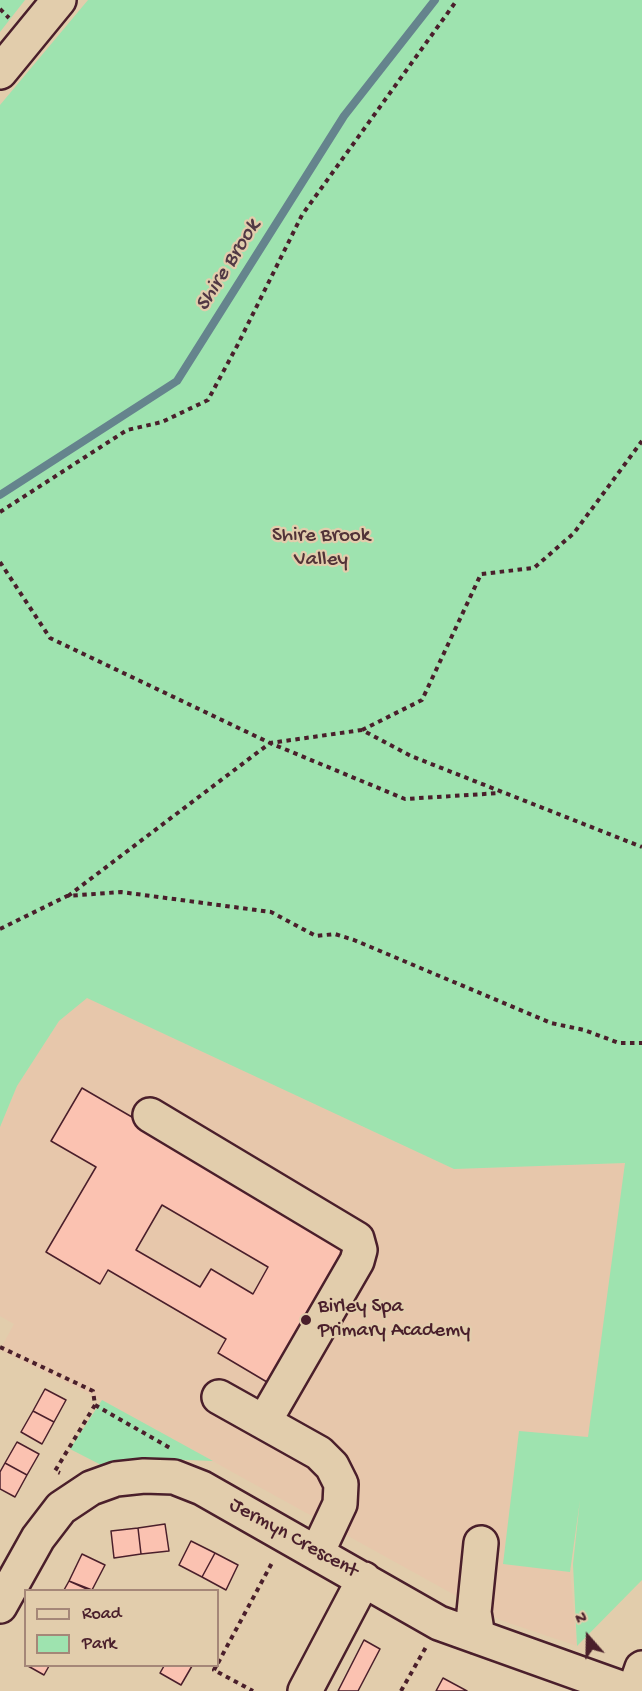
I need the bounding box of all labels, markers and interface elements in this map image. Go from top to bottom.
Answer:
water label: Shire Brook [191,215,267,317]
park label: Shire Brook Valley [272,524,370,574]
place label: Birley Spa Primary Academy [318,1295,470,1345]
marker: Birley Spa Primary Academy [299,1313,313,1327]
street label: Jermyn Crescent [224,1493,362,1585]
legend [24,1589,219,1667]
text: Road [82,1604,121,1625]
north arrow [558,1607,618,1667]
text: N [574,1609,590,1630]
text: Park [82,1634,116,1655]

